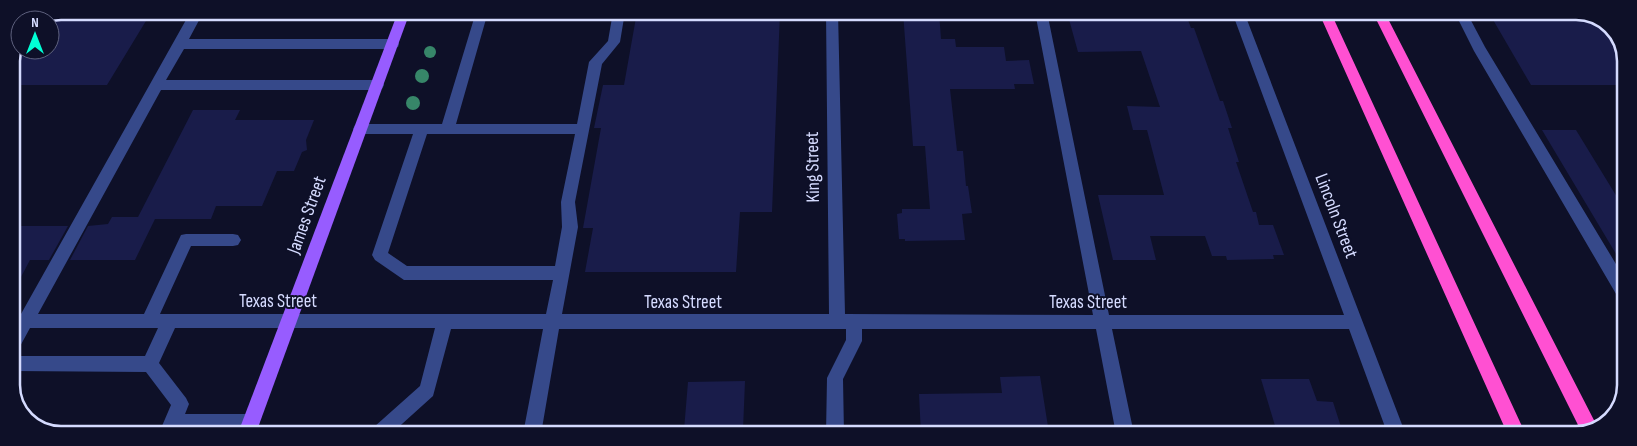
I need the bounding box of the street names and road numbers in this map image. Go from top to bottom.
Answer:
street label: King Street [801,131,825,203]
street label: Lincoln Street [1309,170,1363,262]
street label: James Street [282,173,332,258]
street label: Texas Street [239,290,317,313]
street label: Texas Street [644,291,722,314]
street label: Texas Street [1049,291,1127,314]

